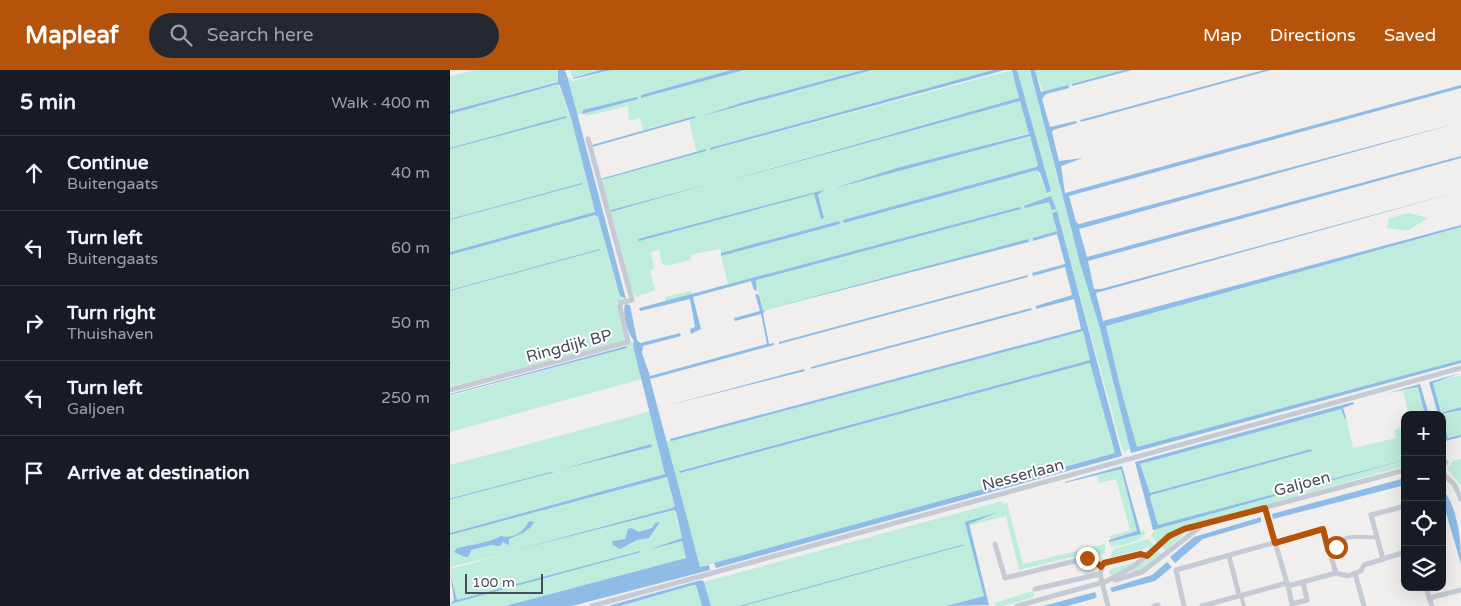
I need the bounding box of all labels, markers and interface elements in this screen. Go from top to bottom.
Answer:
search box [149,13,499,58]
text: Mapleaf [25,21,119,50]
icon: search [167,21,195,49]
text: Search here [207,24,314,46]
text: Map [1203,24,1242,46]
text: Directions [1270,24,1356,46]
text: Saved [1384,24,1436,46]
text: 5 min [20,90,76,115]
text: Walk · 400 m [331,93,430,113]
text: Continue [67,152,149,174]
icon: ahead [20,159,48,187]
text: 40 m [391,163,430,183]
text: Buitengaats [67,174,158,194]
text: Turn left [67,227,143,249]
icon: left [20,234,48,262]
text: 60 m [391,238,430,258]
text: Buitengaats [67,249,158,269]
text: Turn right [67,302,155,324]
icon: right [20,309,48,337]
text: 50 m [391,313,430,333]
text: Thuishaven [67,324,154,344]
street label: Ringdijk BP [524,325,614,367]
text: Turn left [67,377,143,399]
icon: left [20,384,48,412]
text: 250 m [381,388,430,408]
text: Galjoen [67,399,125,419]
map controls [1401,411,1446,591]
button: + [1401,411,1446,456]
street label: Nesserlaan [980,454,1066,496]
button: − [1401,456,1446,501]
icon: arrive [20,459,48,487]
text: Arrive at destination [67,462,250,484]
street label: Galjoen [1272,467,1332,501]
button: locate [1401,501,1446,546]
route start [1325,536,1348,559]
button: layers [1401,546,1446,591]
route end [1076,547,1099,570]
scale bar [465,571,542,594]
text: 100 m [472,574,515,591]

